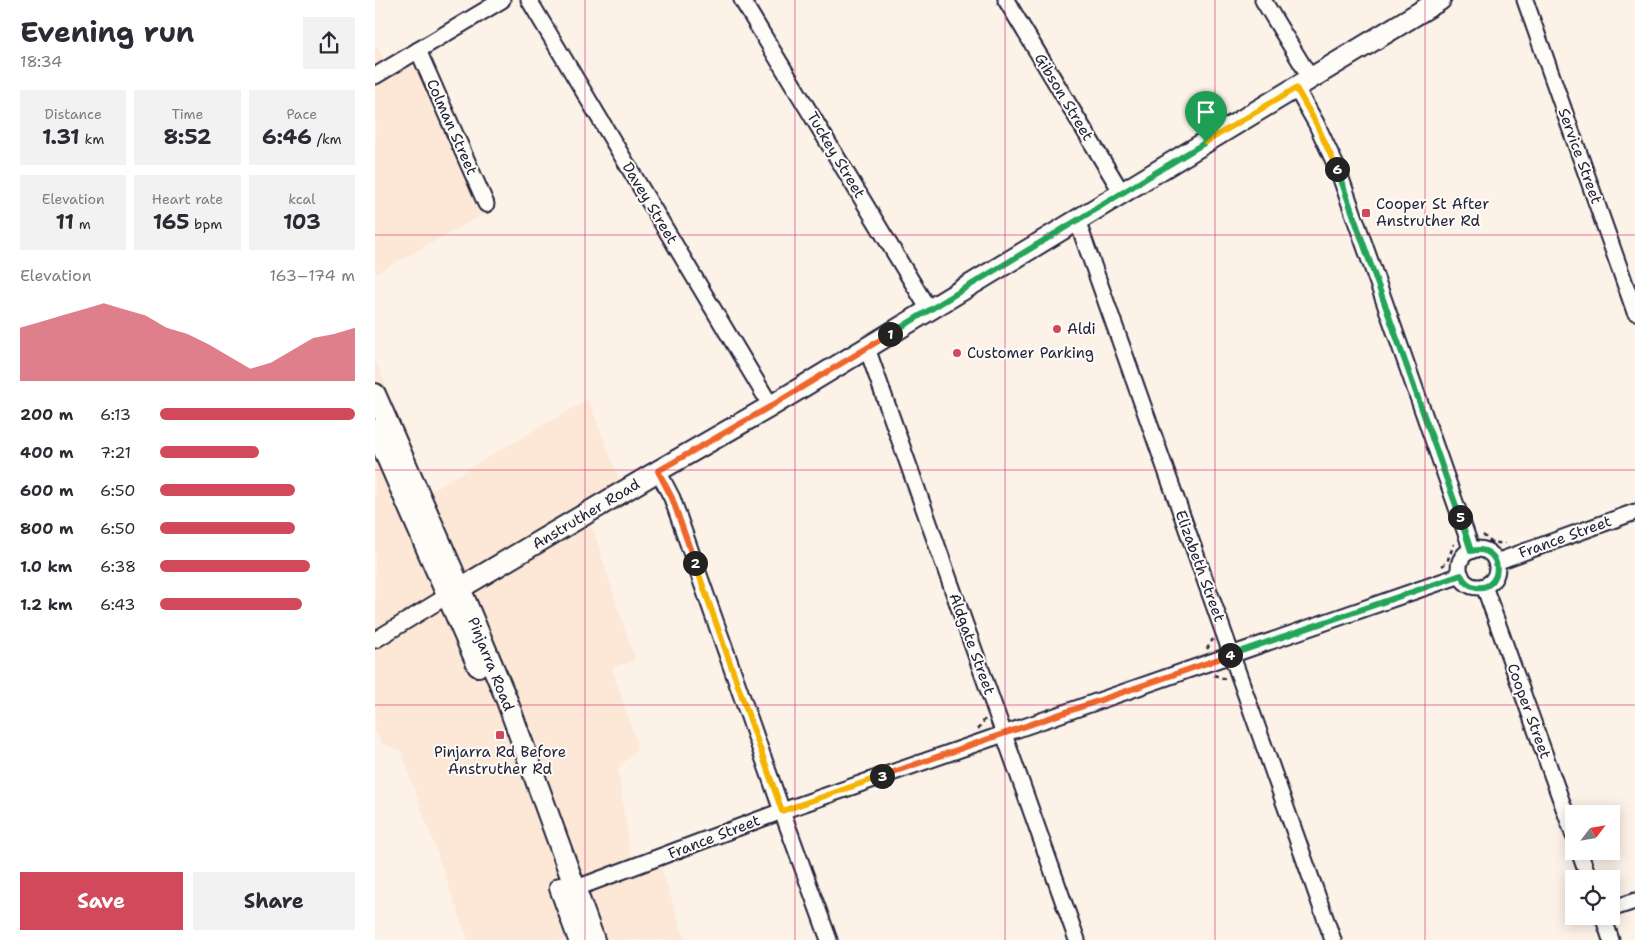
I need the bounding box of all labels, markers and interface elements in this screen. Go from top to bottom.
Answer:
text: Evening run [20,13,195,51]
button: share [303,17,355,69]
street label: Gibson Street [1030,50,1098,144]
text: 18:34 [20,51,62,72]
street label: Colman Street [422,76,482,178]
pin [1185,91,1227,142]
icon: arrive [1192,98,1220,126]
text: Distance [44,105,102,123]
text: Time [171,105,204,123]
text: Pace [286,105,317,123]
street label: Service Street [1553,105,1607,207]
street label: Tuckey Street [802,108,870,202]
text: 1.31 [42,123,80,151]
text: 8:52 [163,123,212,151]
text: 6:46 [262,123,312,151]
text: km [80,130,104,148]
text: /km [312,130,342,148]
pin: 6 [1325,156,1349,182]
street label: Davey Street [618,158,682,248]
text: 6 [1333,160,1342,178]
text: Elevation [42,190,105,208]
text: Heart rate [152,190,223,208]
text: kcal [288,190,315,208]
place label: Cooper St After Anstruther Rd [1376,194,1489,231]
marker: Cooper St After Anstruther Rd [1360,207,1372,219]
text: 11 [55,208,74,236]
text: 165 [153,208,189,236]
text: 103 [283,208,321,236]
text: m [74,215,91,233]
text: bpm [189,215,222,233]
text: Elevation [20,265,92,286]
text: 163–174 m [269,265,355,286]
place label: Aldi [1067,319,1096,339]
pin: 1 [877,322,903,346]
marker: Aldi [1051,323,1063,335]
text: 1 [887,325,894,343]
place label: Customer Parking [967,343,1094,363]
marker: Customer Parking [951,347,963,359]
text: 200 m [20,404,73,425]
text: 6:13 [100,404,131,425]
text: 400 m [20,442,74,463]
text: 7:21 [100,442,131,463]
street label: Anstruther Road [528,474,644,554]
text: 600 m [20,480,74,501]
text: 6:50 [100,480,136,501]
pin: 5 [1447,504,1473,530]
street label: Elizabeth Street [1171,507,1229,625]
text: 5 [1456,508,1465,526]
street label: France Street [1516,511,1614,563]
text: 800 m [20,518,74,539]
text: 6:50 [100,518,136,539]
pin: 2 [683,550,707,576]
text: 2 [691,554,700,572]
text: 1.0 km [20,556,72,577]
text: 6:38 [100,556,136,577]
street label: Aldgate Street [944,590,1000,698]
text: 1.2 km [20,594,73,615]
text: 6:43 [100,594,135,615]
street label: Pinjarra Road [463,614,519,714]
pin: 4 [1217,642,1243,668]
text: 4 [1226,646,1235,664]
street label: Cooper Street [1503,661,1555,761]
marker: Pinjarra Rd Before Anstruther Rd [494,729,506,741]
place label: Pinjarra Rd Before Anstruther Rd [434,742,566,779]
pin: 3 [869,764,895,788]
text: 3 [878,767,887,785]
north arrow [1565,805,1620,860]
map controls [1565,805,1620,925]
street label: France Street [665,810,763,864]
button: locate [1565,870,1620,925]
button: Save [20,872,183,930]
button: Share [193,872,355,930]

